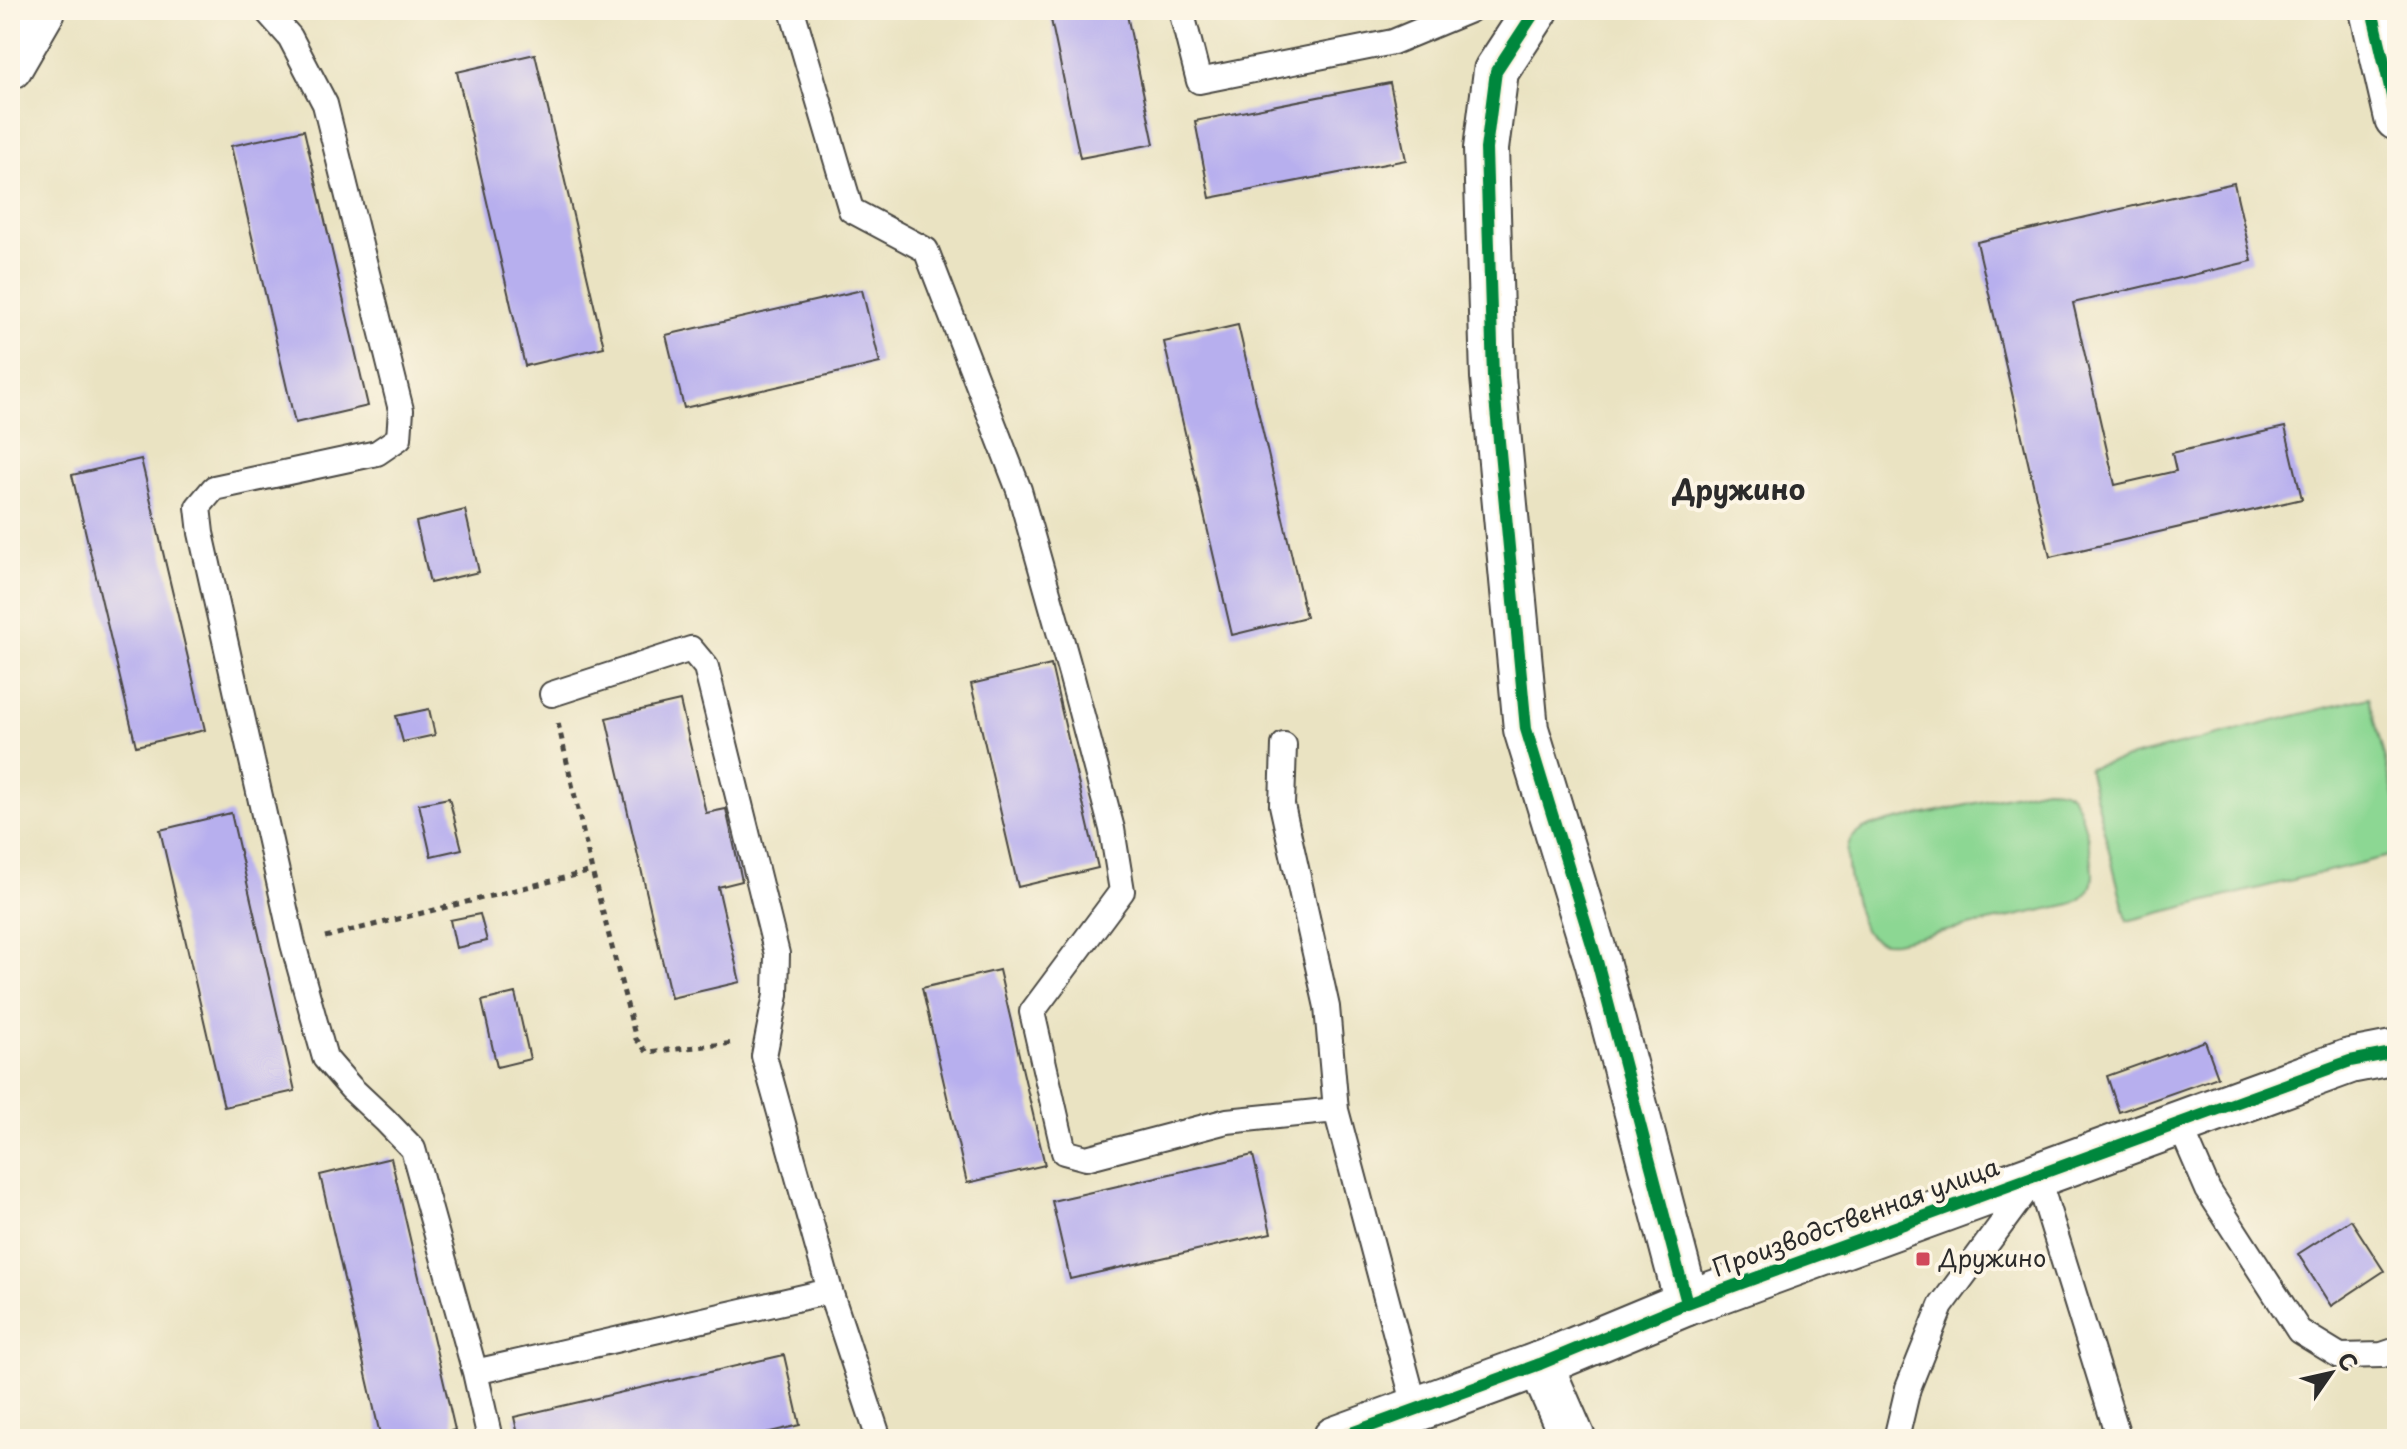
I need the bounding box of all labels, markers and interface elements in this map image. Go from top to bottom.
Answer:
district label: Дружино [1672,467,1805,510]
street label: Производственная улица [1707,1147,2004,1285]
place label: Дружино [1938,1239,2046,1275]
marker: Дружино [1914,1250,1932,1268]
north arrow [2291,1333,2371,1413]
text: С [2331,1345,2367,1377]

